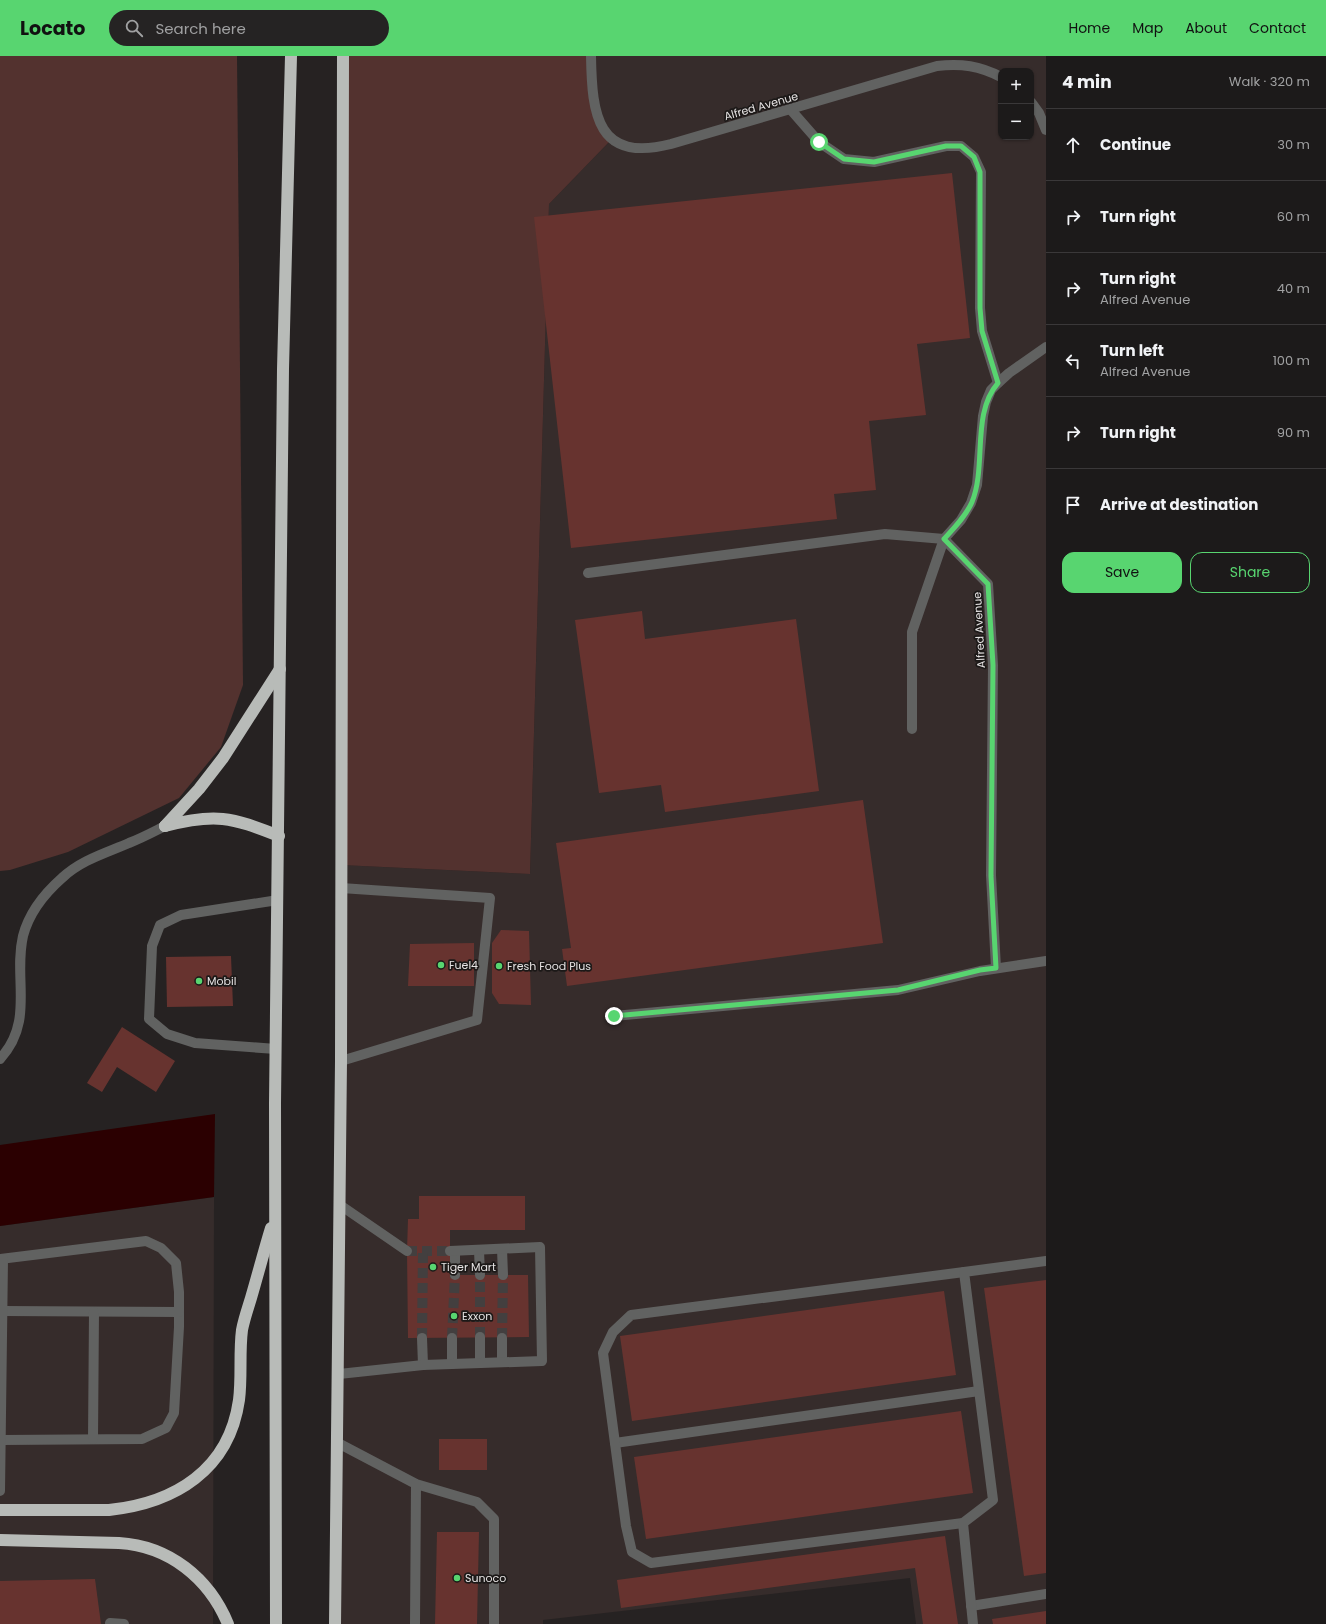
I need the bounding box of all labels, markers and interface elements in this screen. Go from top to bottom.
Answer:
search box [109,10,389,46]
text: Locato [20,15,85,42]
icon: search [123,17,145,39]
text: Search here [155,18,246,39]
text: Home [1068,18,1110,38]
text: Map [1132,18,1163,38]
text: About [1185,18,1227,38]
text: Contact [1249,18,1306,38]
map controls [998,68,1034,140]
button: + [998,68,1034,104]
text: 4 min [1062,70,1112,94]
text: Walk · 320 m [1229,72,1310,91]
street label: Alfred Avenue [722,88,800,124]
button: − [998,104,1034,140]
route start [810,133,828,151]
icon: ahead [1062,134,1084,156]
text: Continue [1100,134,1171,155]
text: 30 m [1277,135,1310,154]
icon: right [1062,206,1084,228]
text: Turn right [1100,206,1176,227]
text: 60 m [1277,207,1310,226]
text: Turn right [1100,268,1176,289]
icon: right [1062,278,1084,300]
text: 40 m [1277,279,1310,298]
text: Alfred Avenue [1100,290,1190,309]
text: Turn left [1100,340,1164,361]
icon: left [1062,350,1084,372]
text: 100 m [1273,351,1310,370]
text: Alfred Avenue [1100,362,1190,381]
icon: right [1062,422,1084,444]
text: Turn right [1100,422,1176,443]
text: 90 m [1277,423,1310,442]
icon: arrive [1062,494,1084,516]
text: Arrive at destination [1100,494,1258,515]
button: Save [1062,552,1182,593]
button: Share [1190,552,1310,593]
street label: Alfred Avenue [969,591,989,669]
place label: Fuel4 [449,957,478,973]
place label: Fresh Food Plus [507,958,591,974]
marker: Fuel4 [436,960,446,970]
marker: Fresh Food Plus [494,961,504,971]
place label: Mobil [207,973,236,989]
marker: Mobil [194,976,204,986]
route end [605,1007,623,1025]
place label: Tiger Mart [441,1259,496,1275]
marker: Tiger Mart [428,1262,438,1272]
place label: Exxon [462,1308,492,1324]
marker: Exxon [449,1311,459,1321]
place label: Sunoco [465,1570,506,1586]
marker: Sunoco [452,1573,462,1583]

